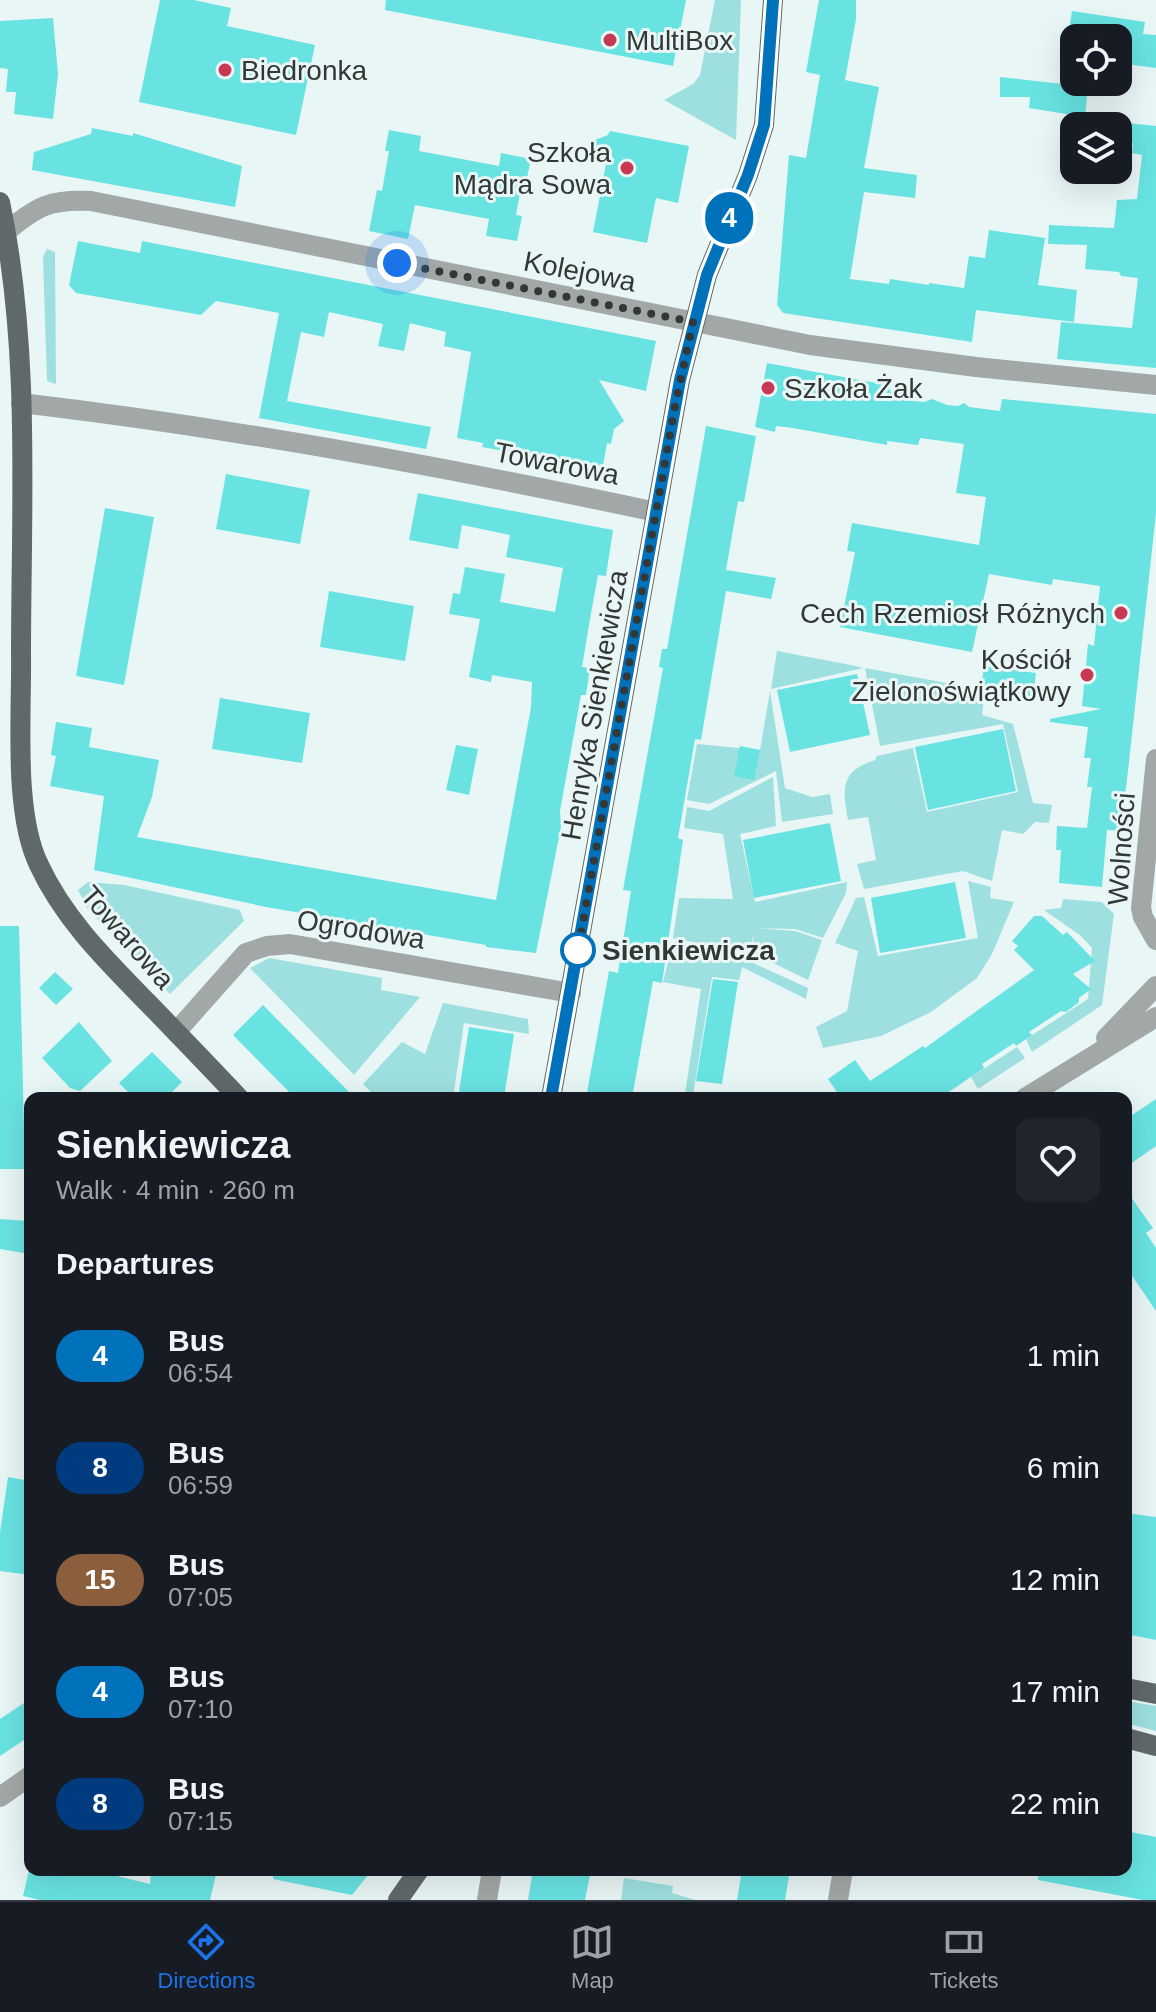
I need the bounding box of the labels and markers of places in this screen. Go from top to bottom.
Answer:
place label: MultiBox [626,25,733,56]
marker: MultiBox [601,31,619,49]
place label: Biedronka [241,55,368,86]
marker: Biedronka [216,61,234,79]
place label: Szkoła Mądra Sowa [454,137,611,200]
marker: Szkoła Mądra Sowa [618,159,636,177]
place label: Szkoła Żak [784,373,923,404]
marker: Szkoła Żak [759,379,777,397]
place label: Cech Rzemiosł Różnych [800,598,1105,629]
marker: Cech Rzemiosł Różnych [1112,604,1130,622]
place label: Kościół Zielonoświątkowy [852,644,1072,707]
marker: Kościół Zielonoświątkowy [1078,666,1096,684]
marker: Sienkiewicza [561,933,595,967]
place label: Sienkiewicza [602,935,775,966]

